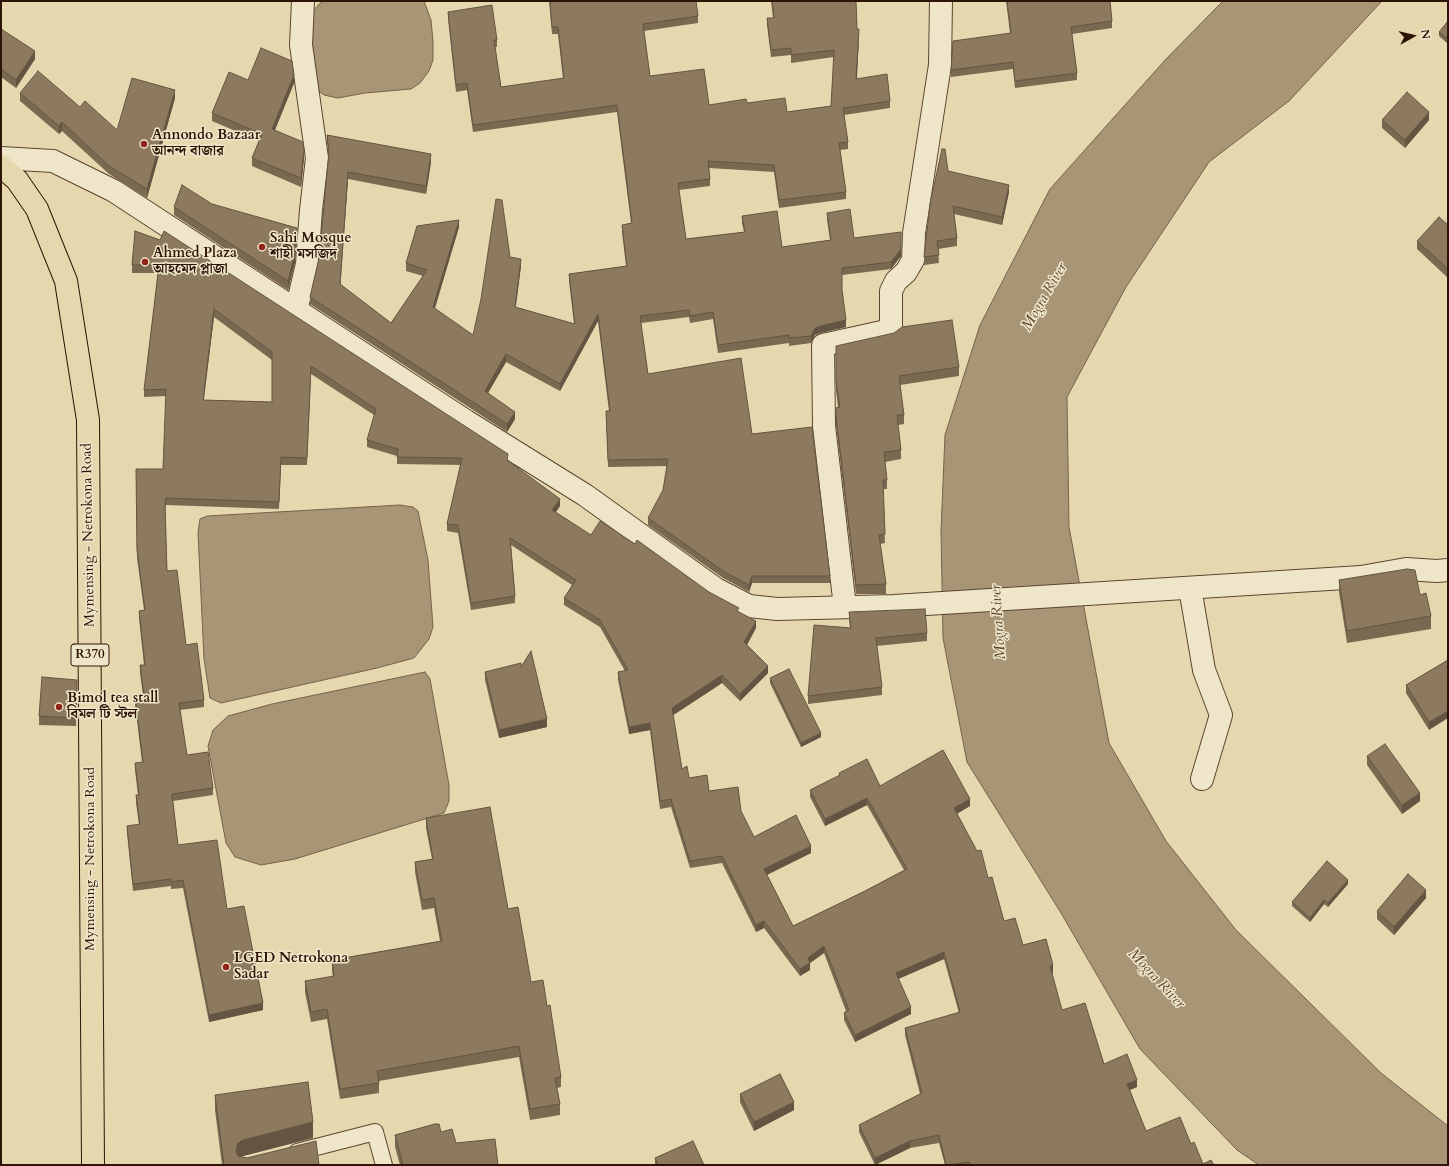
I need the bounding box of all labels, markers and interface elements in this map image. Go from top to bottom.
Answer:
north arrow [1393,16,1433,56]
text: N [1417,28,1433,40]
place label: Annondo Bazaar আনন্দ বাজার [152,128,260,160]
marker: Annondo Bazaar আনন্দ বাজার [139,139,149,149]
place label: Sahi Mosque শাহী মসজিদ [270,231,351,264]
marker: Sahi Mosque শাহী মসজিদ [257,242,267,252]
place label: Ahmed Plaza আহমেদ প্লাজা [153,246,237,278]
marker: Ahmed Plaza আহমেদ প্লাজা [140,257,150,267]
water label: Mogra River [1018,260,1072,334]
street label: Mymensing - Netrokona Road [79,443,99,627]
water label: Mogra River [987,584,1011,660]
road number: R370 [71,644,109,666]
place label: Bimol tea stall বিমল টি স্টল [67,691,158,724]
marker: Bimol tea stall বিমল টি স্টল [54,702,64,712]
street label: Mymensing - Netrokona Road [83,767,99,951]
water label: Mogra River [1124,945,1188,1013]
place label: LGED Netrokona Sadar [234,951,348,984]
marker: LGED Netrokona Sadar [221,962,231,972]

